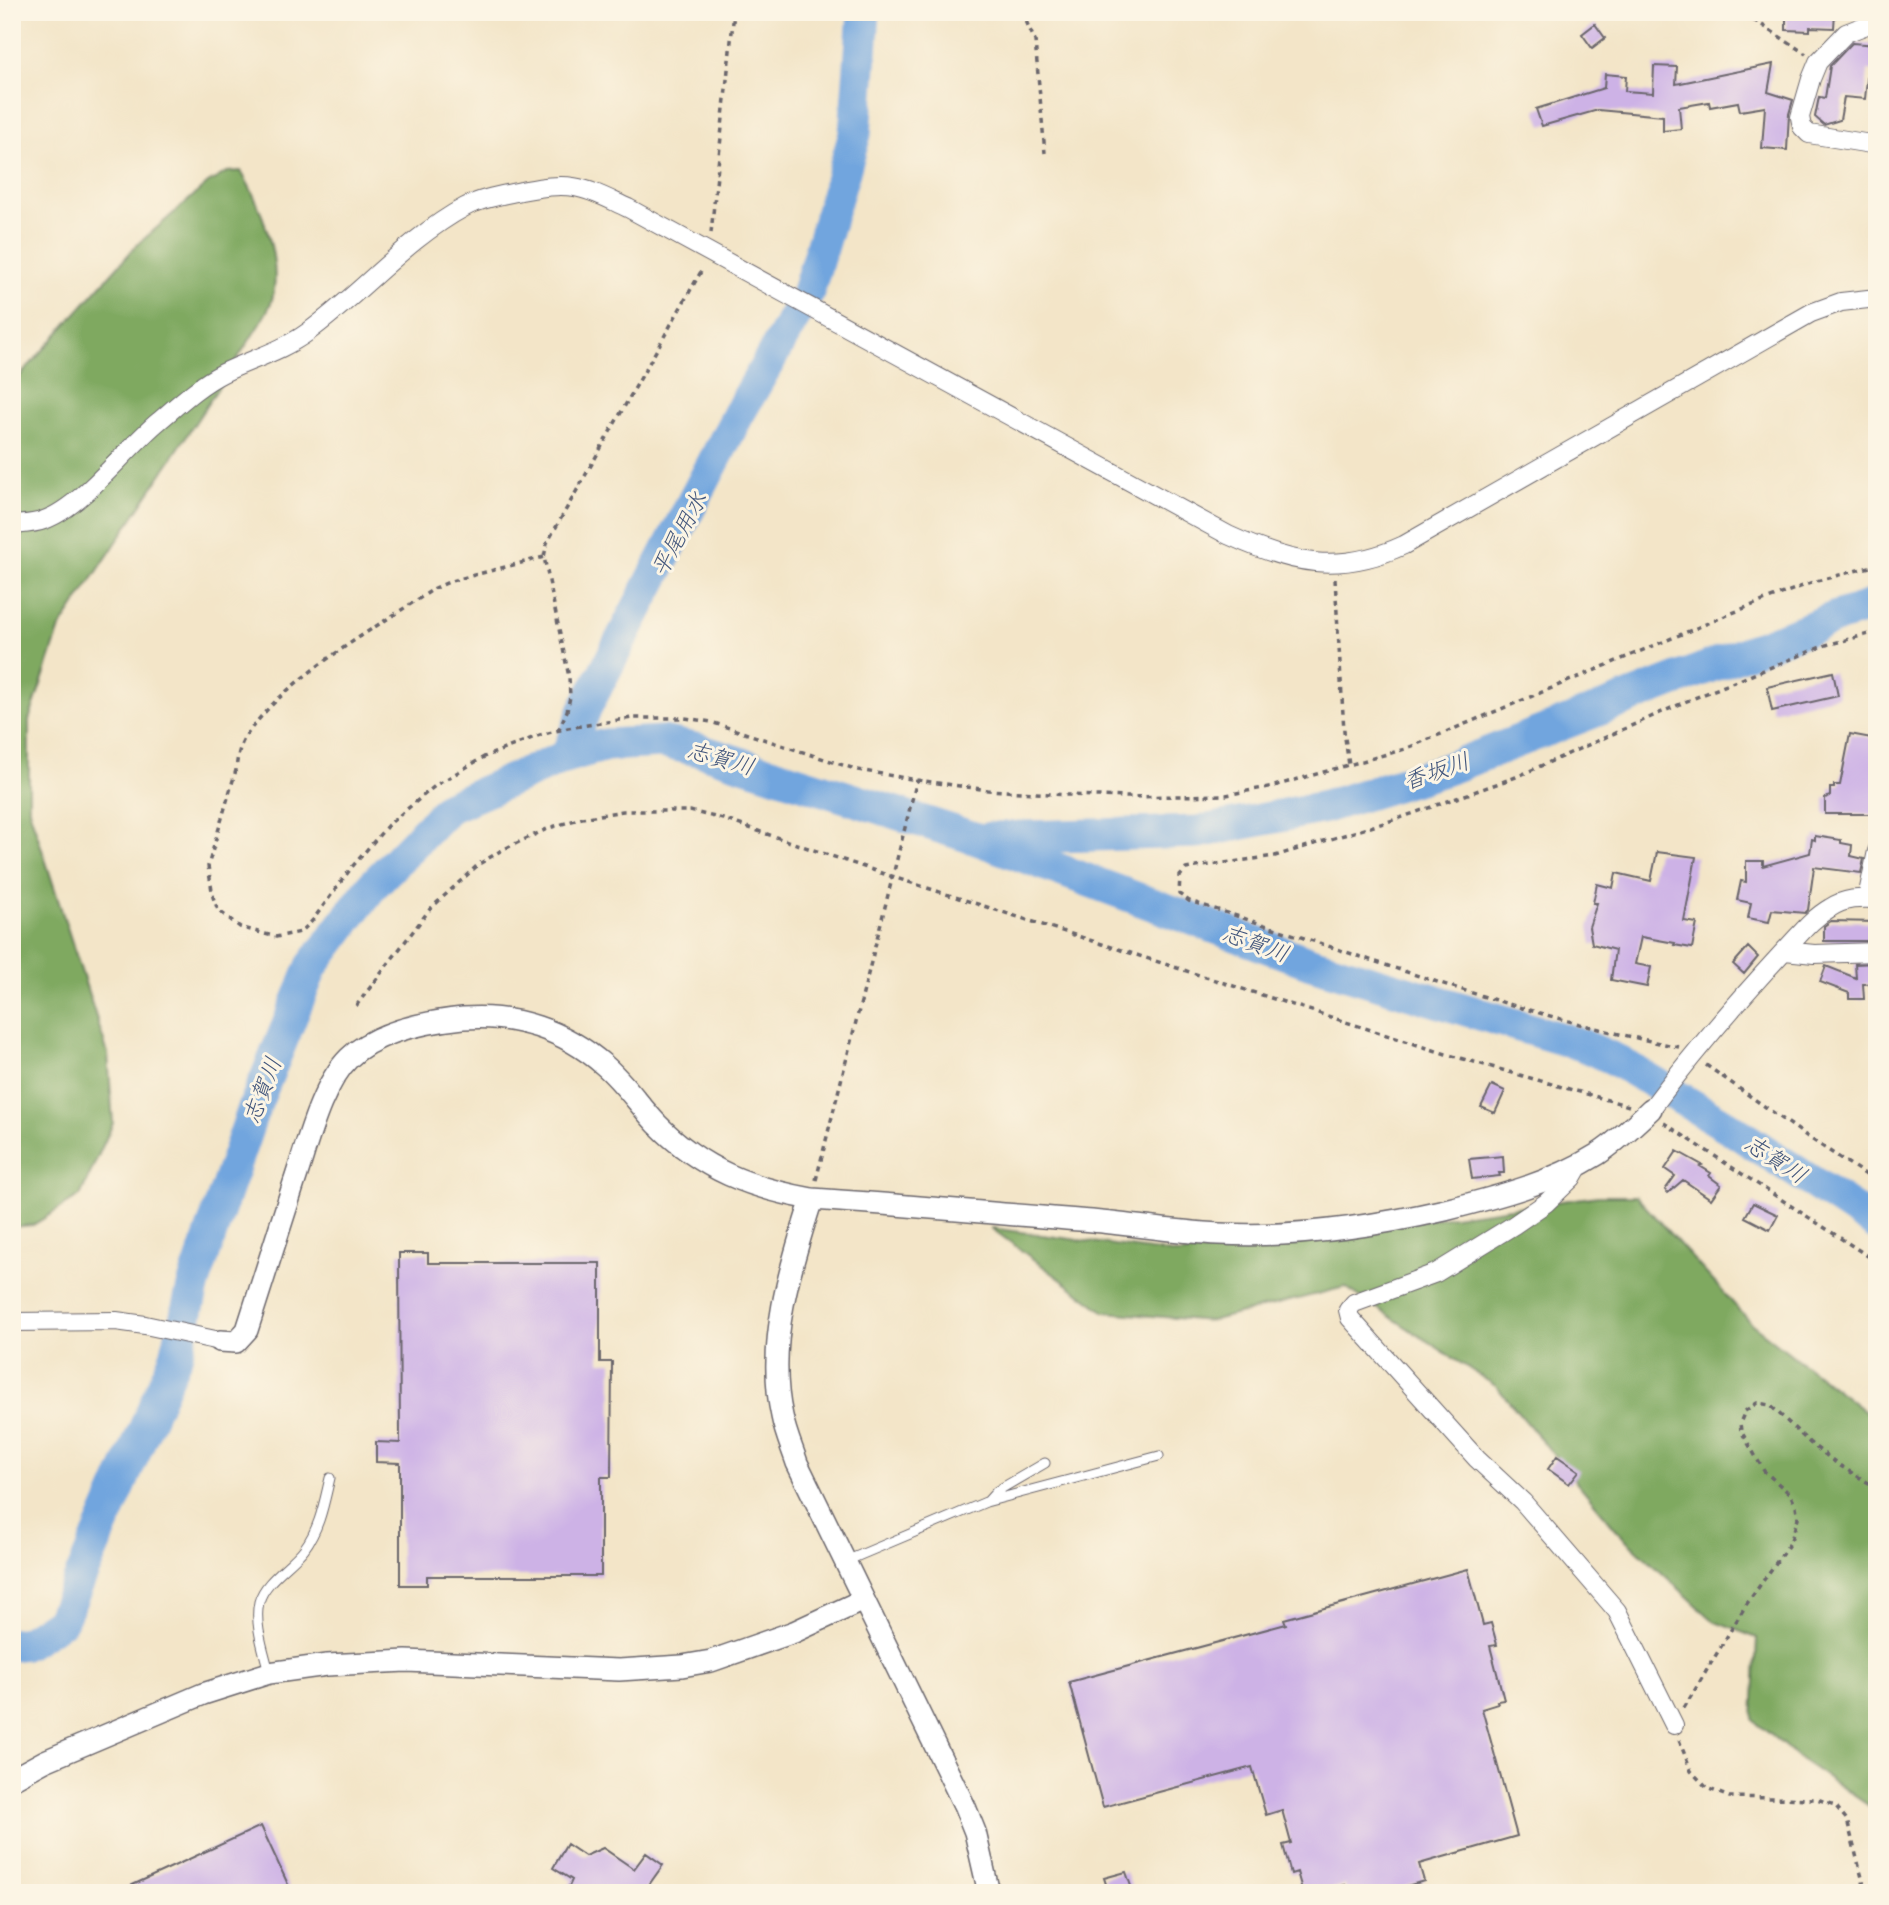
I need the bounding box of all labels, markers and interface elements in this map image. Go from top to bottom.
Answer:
water label: 平尾用水 [646,487,716,583]
water label: 志賀川 [683,736,758,784]
water label: 香坂川 [1399,747,1474,798]
water label: 志賀川 [1218,919,1293,971]
water label: 志賀川 [237,1053,290,1128]
water label: 志賀川 [1738,1129,1812,1192]

